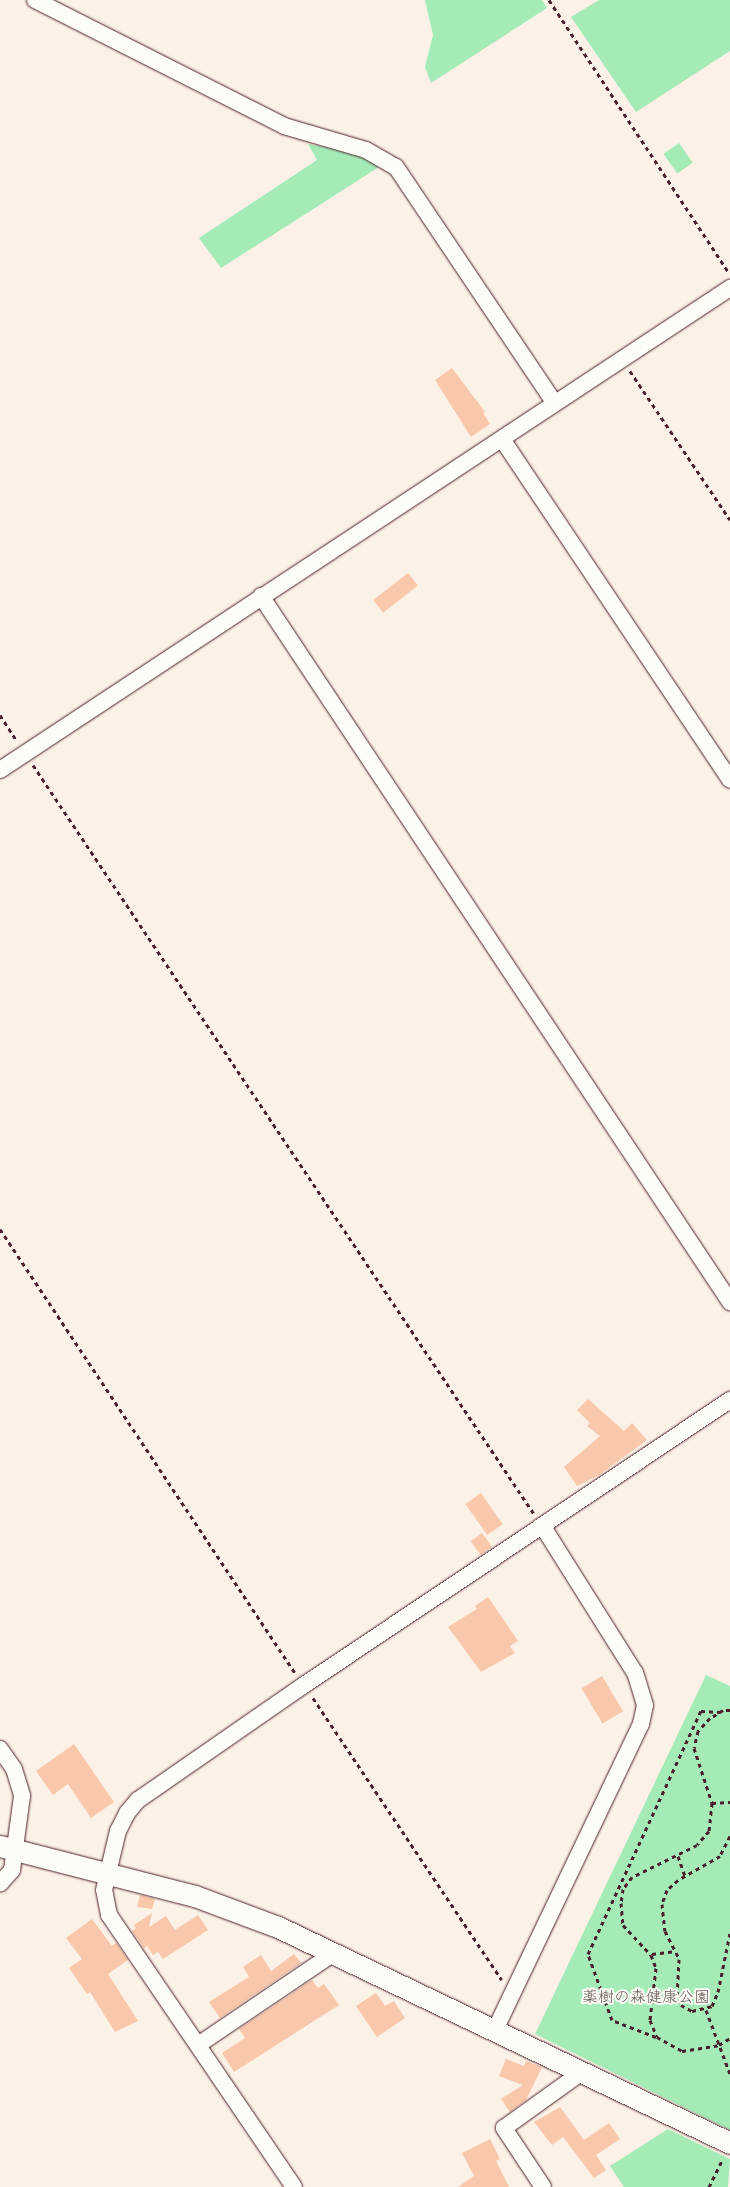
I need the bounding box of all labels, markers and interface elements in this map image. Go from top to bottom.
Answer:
park label: 薬樹の森健康公園 [582,1986,710,2006]

